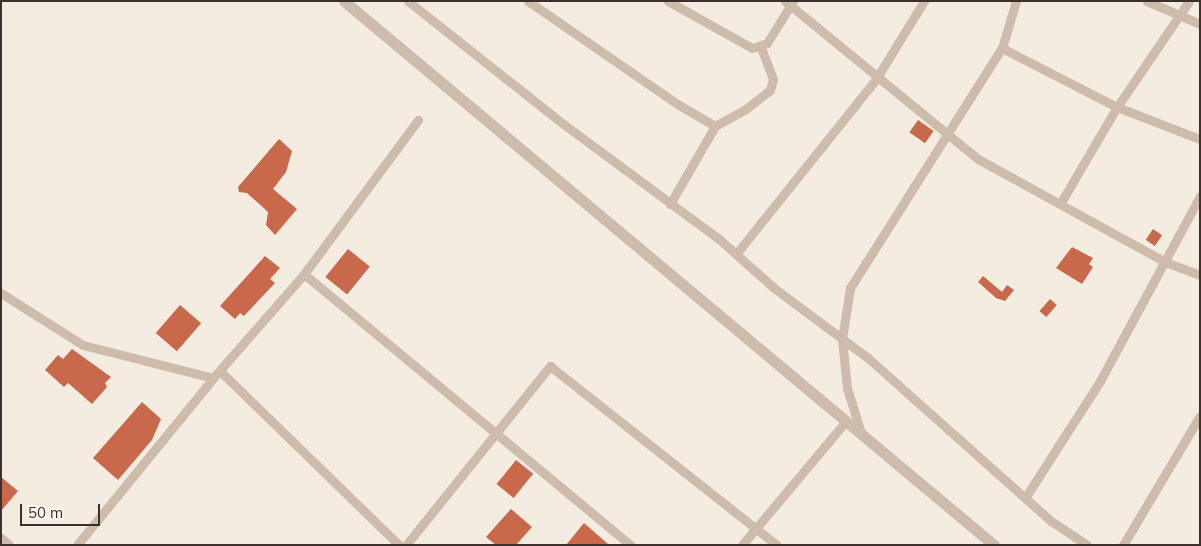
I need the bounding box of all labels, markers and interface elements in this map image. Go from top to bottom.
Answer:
scale bar [22,494,102,526]
text: 50 m [28,503,63,522]

